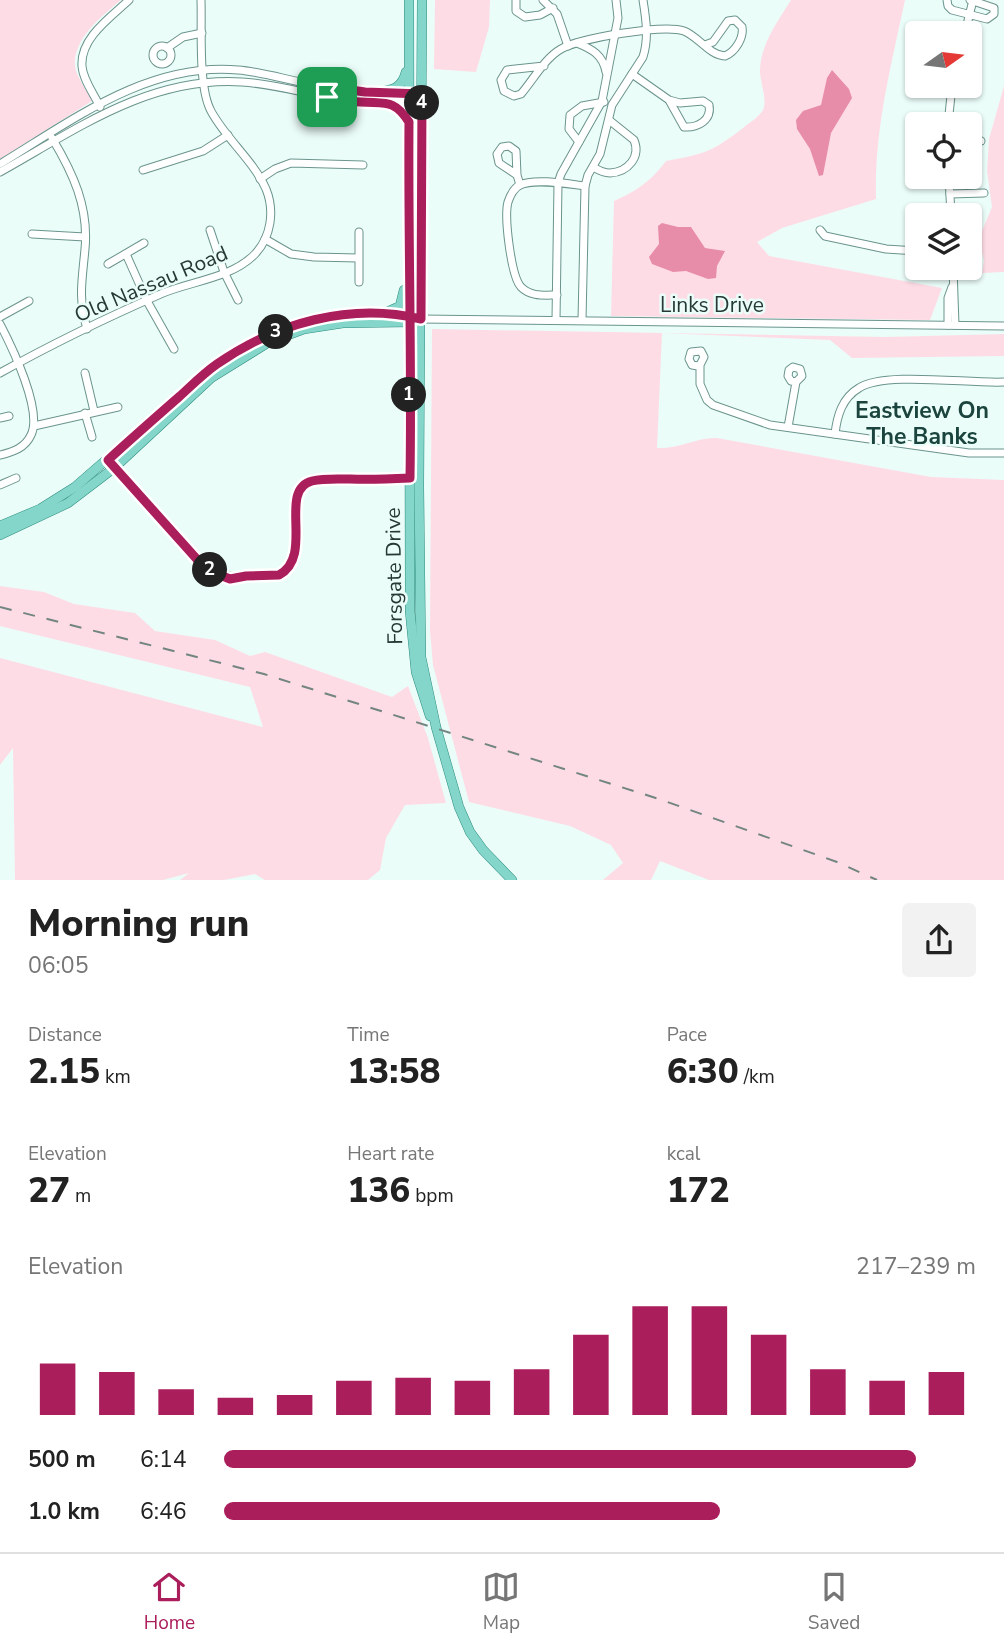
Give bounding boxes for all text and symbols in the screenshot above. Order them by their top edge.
north arrow [905,21,982,98]
map controls [905,21,982,280]
pin [297,67,357,127]
icon: arrive [308,78,346,116]
pin: 4 [404,86,440,120]
text: 4 [416,89,427,115]
button: locate [905,112,982,189]
button: layers [905,203,982,280]
street label: Old Nassau Road [70,239,232,329]
street label: Links Drive [660,291,764,319]
pin: 3 [258,314,294,350]
text: 3 [270,318,281,344]
pin: 1 [392,378,426,412]
text: 1 [403,381,414,407]
district label: Eastview On The Banks [855,395,989,452]
street label: Forsgate Drive [379,507,409,645]
pin: 2 [192,552,228,588]
text: 2 [204,556,215,582]
text: Morning run [28,898,249,949]
button: share [902,903,976,977]
text: 06:05 [28,950,88,981]
text: Distance [28,1022,102,1048]
text: Time [347,1022,390,1048]
text: Pace [667,1022,707,1048]
text: 2.15 [28,1048,100,1095]
text: 13:58 [347,1048,440,1095]
text: 6:30 [667,1048,739,1095]
text: km [100,1064,131,1090]
text: /km [739,1064,775,1090]
text: Elevation [28,1141,107,1167]
text: Heart rate [347,1141,434,1167]
text: kcal [667,1141,700,1167]
text: 27 [28,1167,70,1214]
text: 136 [347,1167,410,1214]
text: 172 [667,1167,730,1214]
text: m [70,1183,91,1209]
text: bpm [410,1183,454,1209]
text: Elevation [28,1251,123,1282]
text: 217–239 m [856,1251,976,1282]
text: 500 m [28,1444,96,1475]
text: 6:14 [140,1444,187,1475]
text: 1.0 km [28,1496,100,1527]
text: 6:46 [140,1496,187,1527]
tab: Home [144,1568,195,1636]
tab: Map [482,1568,520,1636]
tab: Saved [808,1568,860,1636]

